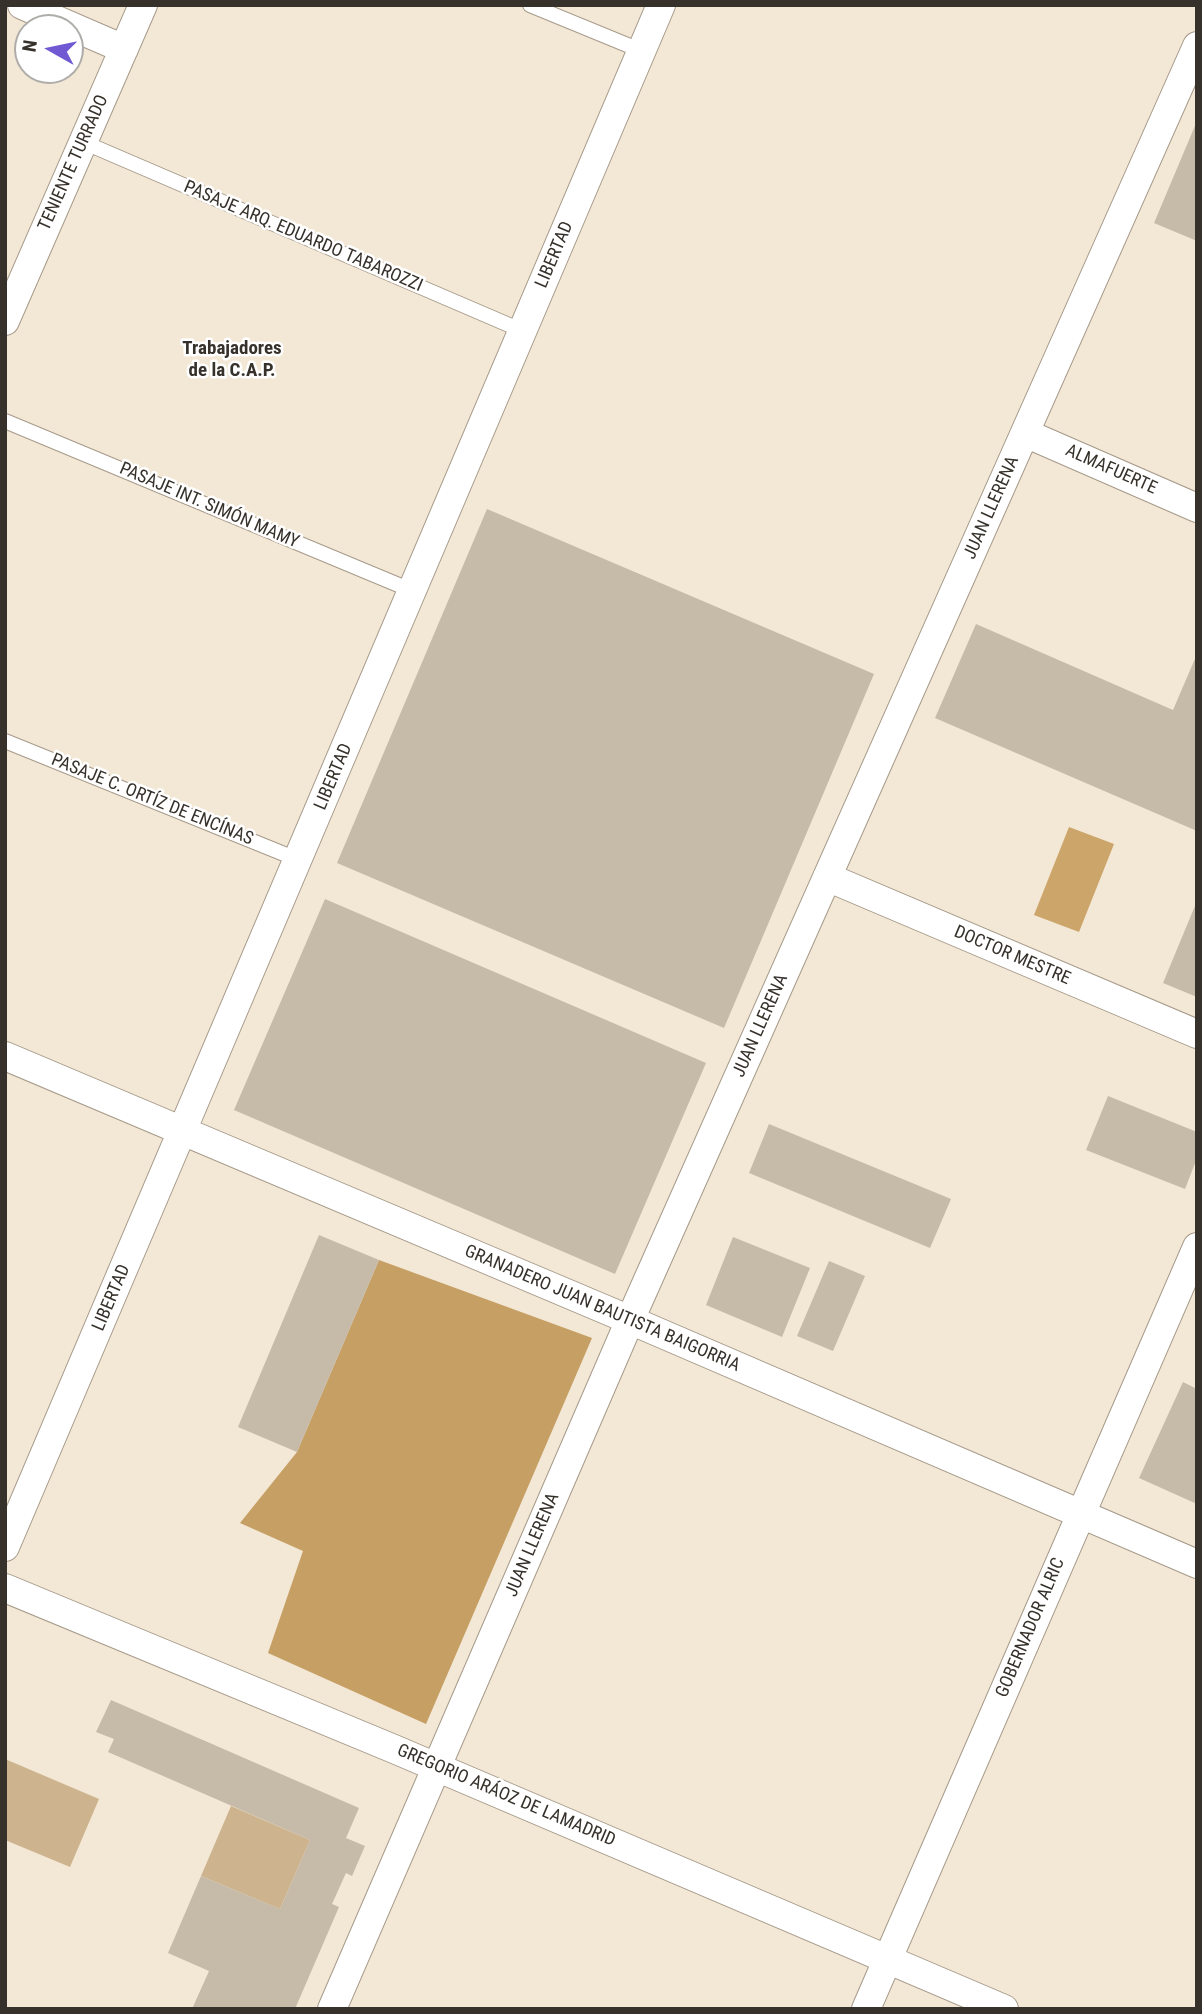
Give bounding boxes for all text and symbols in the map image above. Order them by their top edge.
north arrow [14,14,84,84]
text: N [17,38,42,54]
street label: TENIENTE TURRADO [34,92,114,234]
street label: PASAJE ARQ. EDUARDO TABAROZZI [180,177,426,297]
street label: LIBERTAD [531,219,579,291]
district label: Trabajadores de la C.A.P. [182,338,282,382]
street label: ALMAFUERTE [1062,440,1160,500]
street label: JUAN LLERENA [960,453,1024,563]
street label: PASAJE INT. SIMÓN MAMY [116,458,302,554]
street label: LIBERTAD [310,741,358,813]
street label: PASAJE C. ORTÍZ DE ENCÍNAS [48,750,256,850]
street label: DOCTOR MESTRE [951,922,1073,990]
street label: JUAN LLERENA [729,971,793,1081]
street label: GRANADERO JUAN BAUTISTA BAIGORRIA [461,1241,743,1377]
street label: LIBERTAD [88,1262,136,1334]
street label: JUAN LLERENA [501,1490,565,1600]
street label: GOBERNADOR ALRIC [992,1555,1070,1701]
street label: GREGORIO ARÁOZ DE LAMADRID [394,1740,618,1852]

